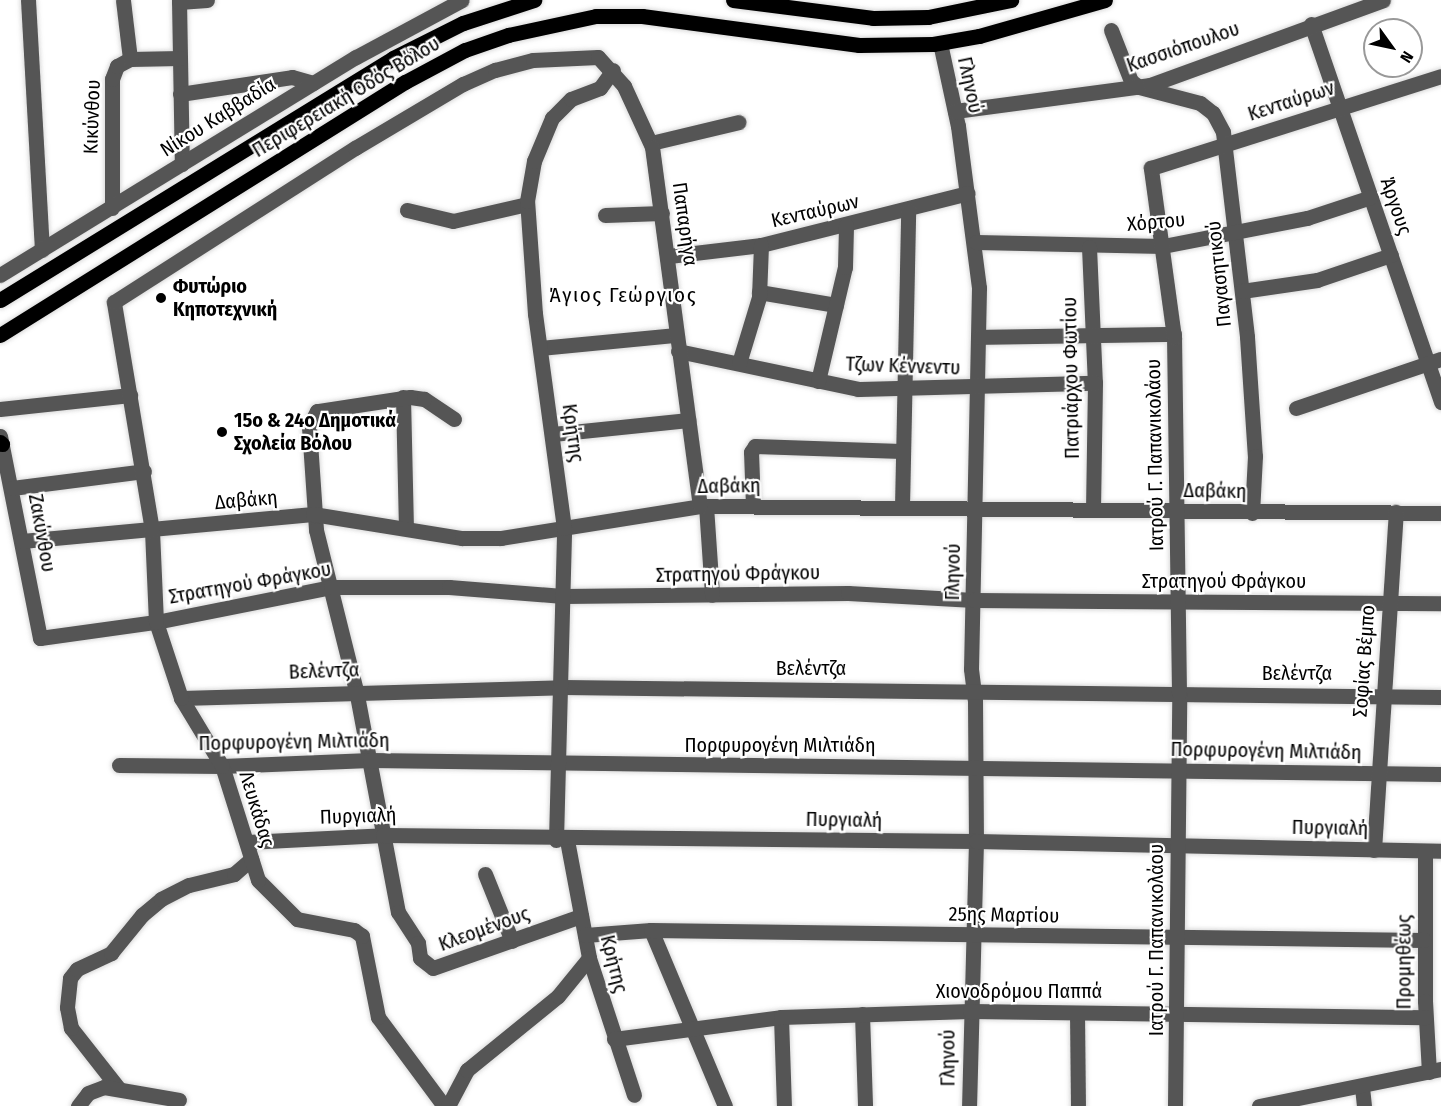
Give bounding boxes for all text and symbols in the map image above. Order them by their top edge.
street label: Κασσιόπουλου [1123,16,1243,78]
north arrow [1363,18,1423,78]
street label: Περιφερειακή Οδός Βόλου [248,31,444,163]
text: N [1396,48,1417,66]
street label: Γληνού [952,55,988,115]
street label: Νίκου Καββαδία [156,72,280,162]
street label: Κενταύρων [1245,76,1337,126]
street label: Κικύνθου [79,79,105,155]
street label: Άργους [1375,174,1417,238]
street label: Παπαρήγα [667,181,703,267]
street label: Κενταύρων [769,189,861,233]
street label: Χόρτου [1126,208,1186,236]
street label: Παγασητικού [1202,220,1236,328]
place label: Φυτώριο Κηποτεχνική [173,274,277,321]
district label: Άγιος Γεώργιος [549,282,697,308]
marker: Φυτώριο Κηποτεχνική [154,291,168,305]
street label: Πατριάρχου Φωτίου [1058,297,1084,459]
street label: Τζων Κέννεντυ [845,352,961,380]
street label: Ιατρού Γ. Παπανικολάου [1141,359,1169,551]
street label: Κρήτης [557,402,589,464]
place label: 15ο & 24ο Δημοτικά Σχολεία Βόλου [234,408,396,455]
marker: 15ο & 24ο Δημοτικά Σχολεία Βόλου [215,425,229,439]
street label: Δαβάκη [697,473,761,499]
street label: Δαβάκη [1183,478,1247,504]
street label: Δαβάκη [214,485,278,515]
street label: Ζακύνθου [23,492,61,574]
street label: Γληνού [941,543,965,601]
street label: Στρατηγού Φράγκου [167,557,333,609]
street label: Στρατηγού Φράγκου [656,561,820,587]
street label: Στρατηγού Φράγκου [1142,569,1306,593]
street label: Σοφίας Βέμπο [1348,604,1380,718]
street label: Βελέντζα [776,656,846,680]
street label: Βελέντζα [288,658,360,684]
street label: Βελέντζα [1262,661,1332,685]
street label: Πορφυρογένη Μιλτιάδη [198,728,390,756]
street label: Πορφυρογένη Μιλτιάδη [684,733,876,757]
street label: Πορφυρογένη Μιλτιάδη [1170,737,1362,765]
street label: Λευκάδας [234,768,280,850]
street label: Πυργιαλή [319,803,397,829]
street label: Πυργιαλή [805,807,883,833]
street label: Πυργιαλή [1291,815,1369,841]
street label: Ιατρού Γ. Παπανικολάου [1144,844,1168,1036]
street label: Κλεομένους [435,901,533,957]
street label: 25ης Μαρτίου [949,902,1059,928]
street label: Προμηθέως [1392,915,1416,1009]
street label: Κρήτης [595,933,633,995]
street label: Χιονοδρόμου Παππά [936,979,1102,1003]
street label: Γληνού [936,1030,960,1086]

